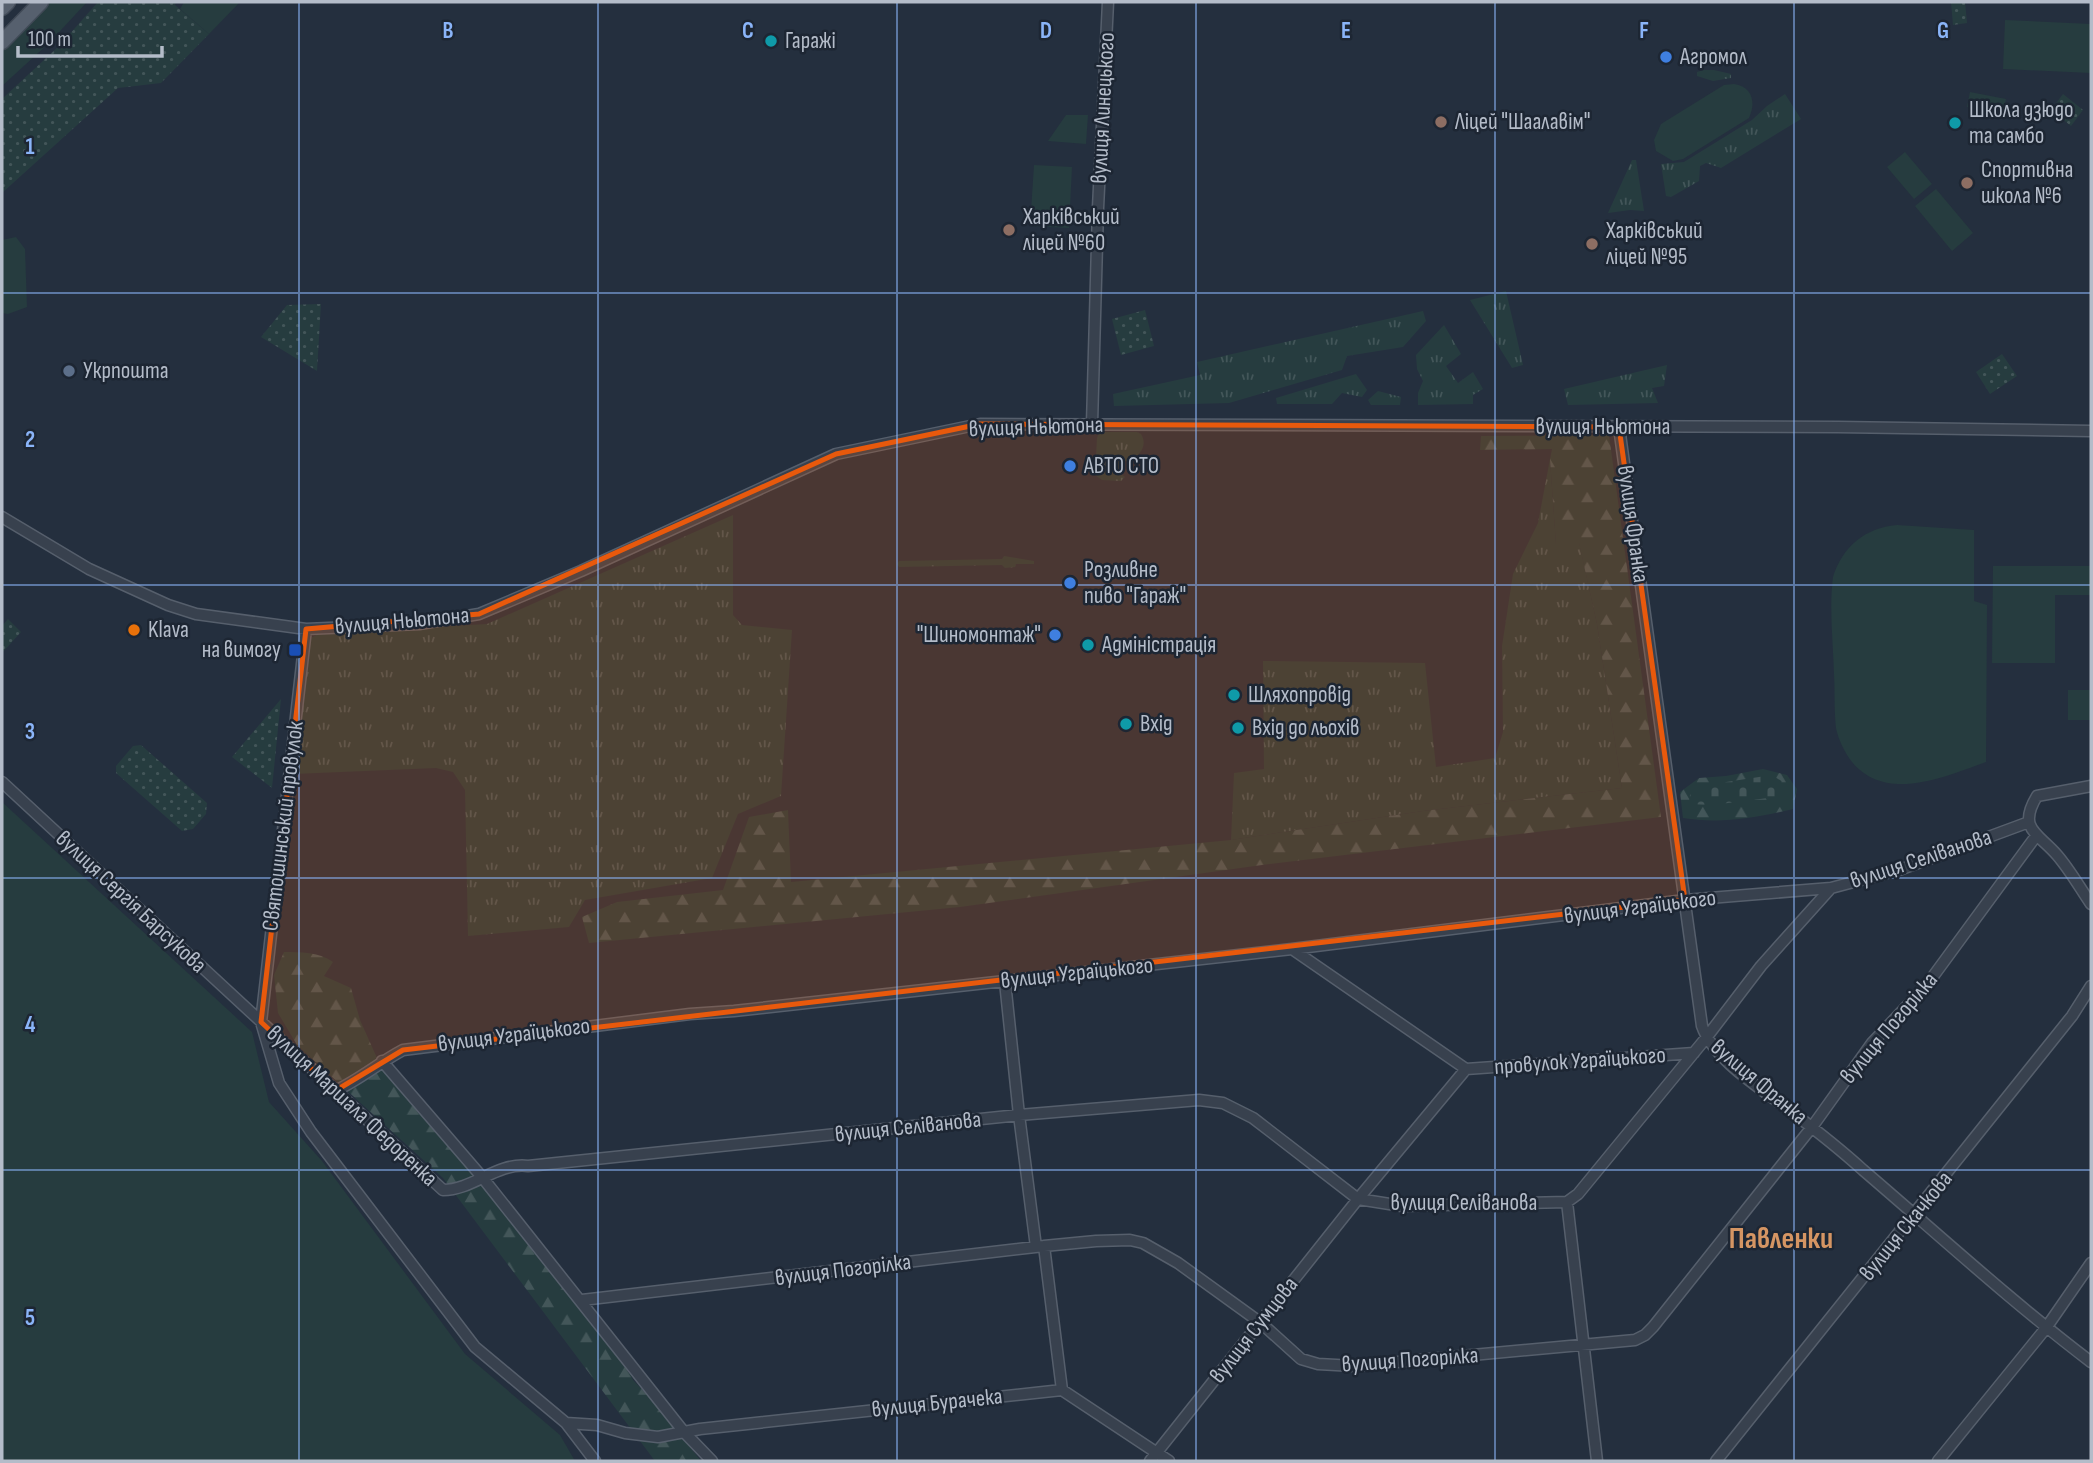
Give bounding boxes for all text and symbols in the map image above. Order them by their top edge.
scale bar [18,14,161,58]
text: B [443,17,454,45]
text: C [742,17,754,45]
text: D [1040,17,1052,45]
text: E [1341,17,1351,45]
text: F [1639,17,1649,45]
text: G [1937,17,1949,45]
text: 100 m [28,27,71,52]
place label: Гаражі [785,27,836,55]
street label: вулиця Линецького [1085,32,1121,184]
marker: Гаражі [763,33,779,49]
place label: Агромол [1679,43,1748,71]
marker: Агромол [1658,49,1674,65]
place label: Школа дзюдо та самбо [1969,96,2074,150]
place label: Ліцей "Шаалавім" [1454,108,1590,136]
marker: Ліцей "Шаалавім" [1433,114,1449,130]
marker: Школа дзюдо та самбо [1947,115,1963,131]
text: 1 [25,133,35,161]
place label: Спортивна школа №6 [1981,156,2073,210]
marker: Спортивна школа №6 [1959,175,1975,191]
place label: Харківський ліцей №60 [1022,203,1120,257]
place label: Харківський ліцей №95 [1605,217,1703,271]
marker: Харківський ліцей №60 [1001,222,1017,238]
marker: Харківський ліцей №95 [1584,236,1600,252]
place label: Укрпошта [83,357,169,385]
marker: Укрпошта [61,363,77,379]
street label: вулиця Ньютона [968,411,1104,443]
street label: вулиця Ньютона [1536,413,1670,441]
text: 2 [25,426,35,454]
place label: АВТО СТО [1083,452,1159,480]
marker: АВТО СТО [1062,458,1078,474]
street label: вулиця Франка [1611,463,1655,585]
place label: Розливне пиво "Гараж" [1084,556,1186,610]
marker: Розливне пиво "Гараж" [1062,575,1078,591]
street label: вулиця Ньютона [334,601,470,641]
place label: Klava [148,616,189,644]
place label: "Шиномонтаж" [917,621,1041,649]
marker: Klava [126,622,142,638]
marker: "Шиномонтаж" [1047,627,1063,643]
place label: Адміністрація [1101,631,1216,659]
place label: на вимогу [202,636,281,664]
marker: Адміністрація [1080,637,1096,653]
marker: на вимогу [287,642,303,658]
place label: Шляхопровід [1248,681,1351,709]
marker: Шляхопровід [1226,687,1242,703]
place label: Вхід [1140,710,1173,738]
place label: Вхід до льохів [1252,714,1360,742]
marker: Вхід [1118,716,1134,732]
text: 3 [25,718,35,746]
street label: Святошинський провулок [256,719,310,933]
marker: Вхід до льохів [1230,720,1246,736]
street label: вулиця Селіванова [1847,823,1995,895]
street label: вулиця Сергія Барсукова [50,825,212,979]
street label: вулиця Уграїцького [1562,884,1718,930]
street label: вулиця Уграїцького [999,951,1155,995]
street label: вулиця Погорілка [1834,967,1944,1089]
text: 4 [25,1011,36,1039]
street label: вулиця Уграїцького [436,1012,592,1058]
street label: вулиця Маршала Федоренка [261,1020,443,1192]
street label: вулиця Франка [1705,1033,1813,1131]
street label: провулок Уграїцького [1493,1041,1667,1081]
street label: вулиця Селіванова [833,1105,983,1149]
street label: вулиця Скачкова [1853,1166,1959,1286]
street label: вулиця Селіванова [1391,1189,1537,1217]
district label: Павленки [1729,1221,1833,1257]
street label: вулиця Погорілка [773,1248,913,1292]
street label: вулиця Сумцова [1204,1271,1304,1389]
text: 5 [25,1304,35,1332]
street label: вулиця Погорілка [1341,1341,1479,1379]
street label: вулиця Бурачека [870,1382,1004,1424]

